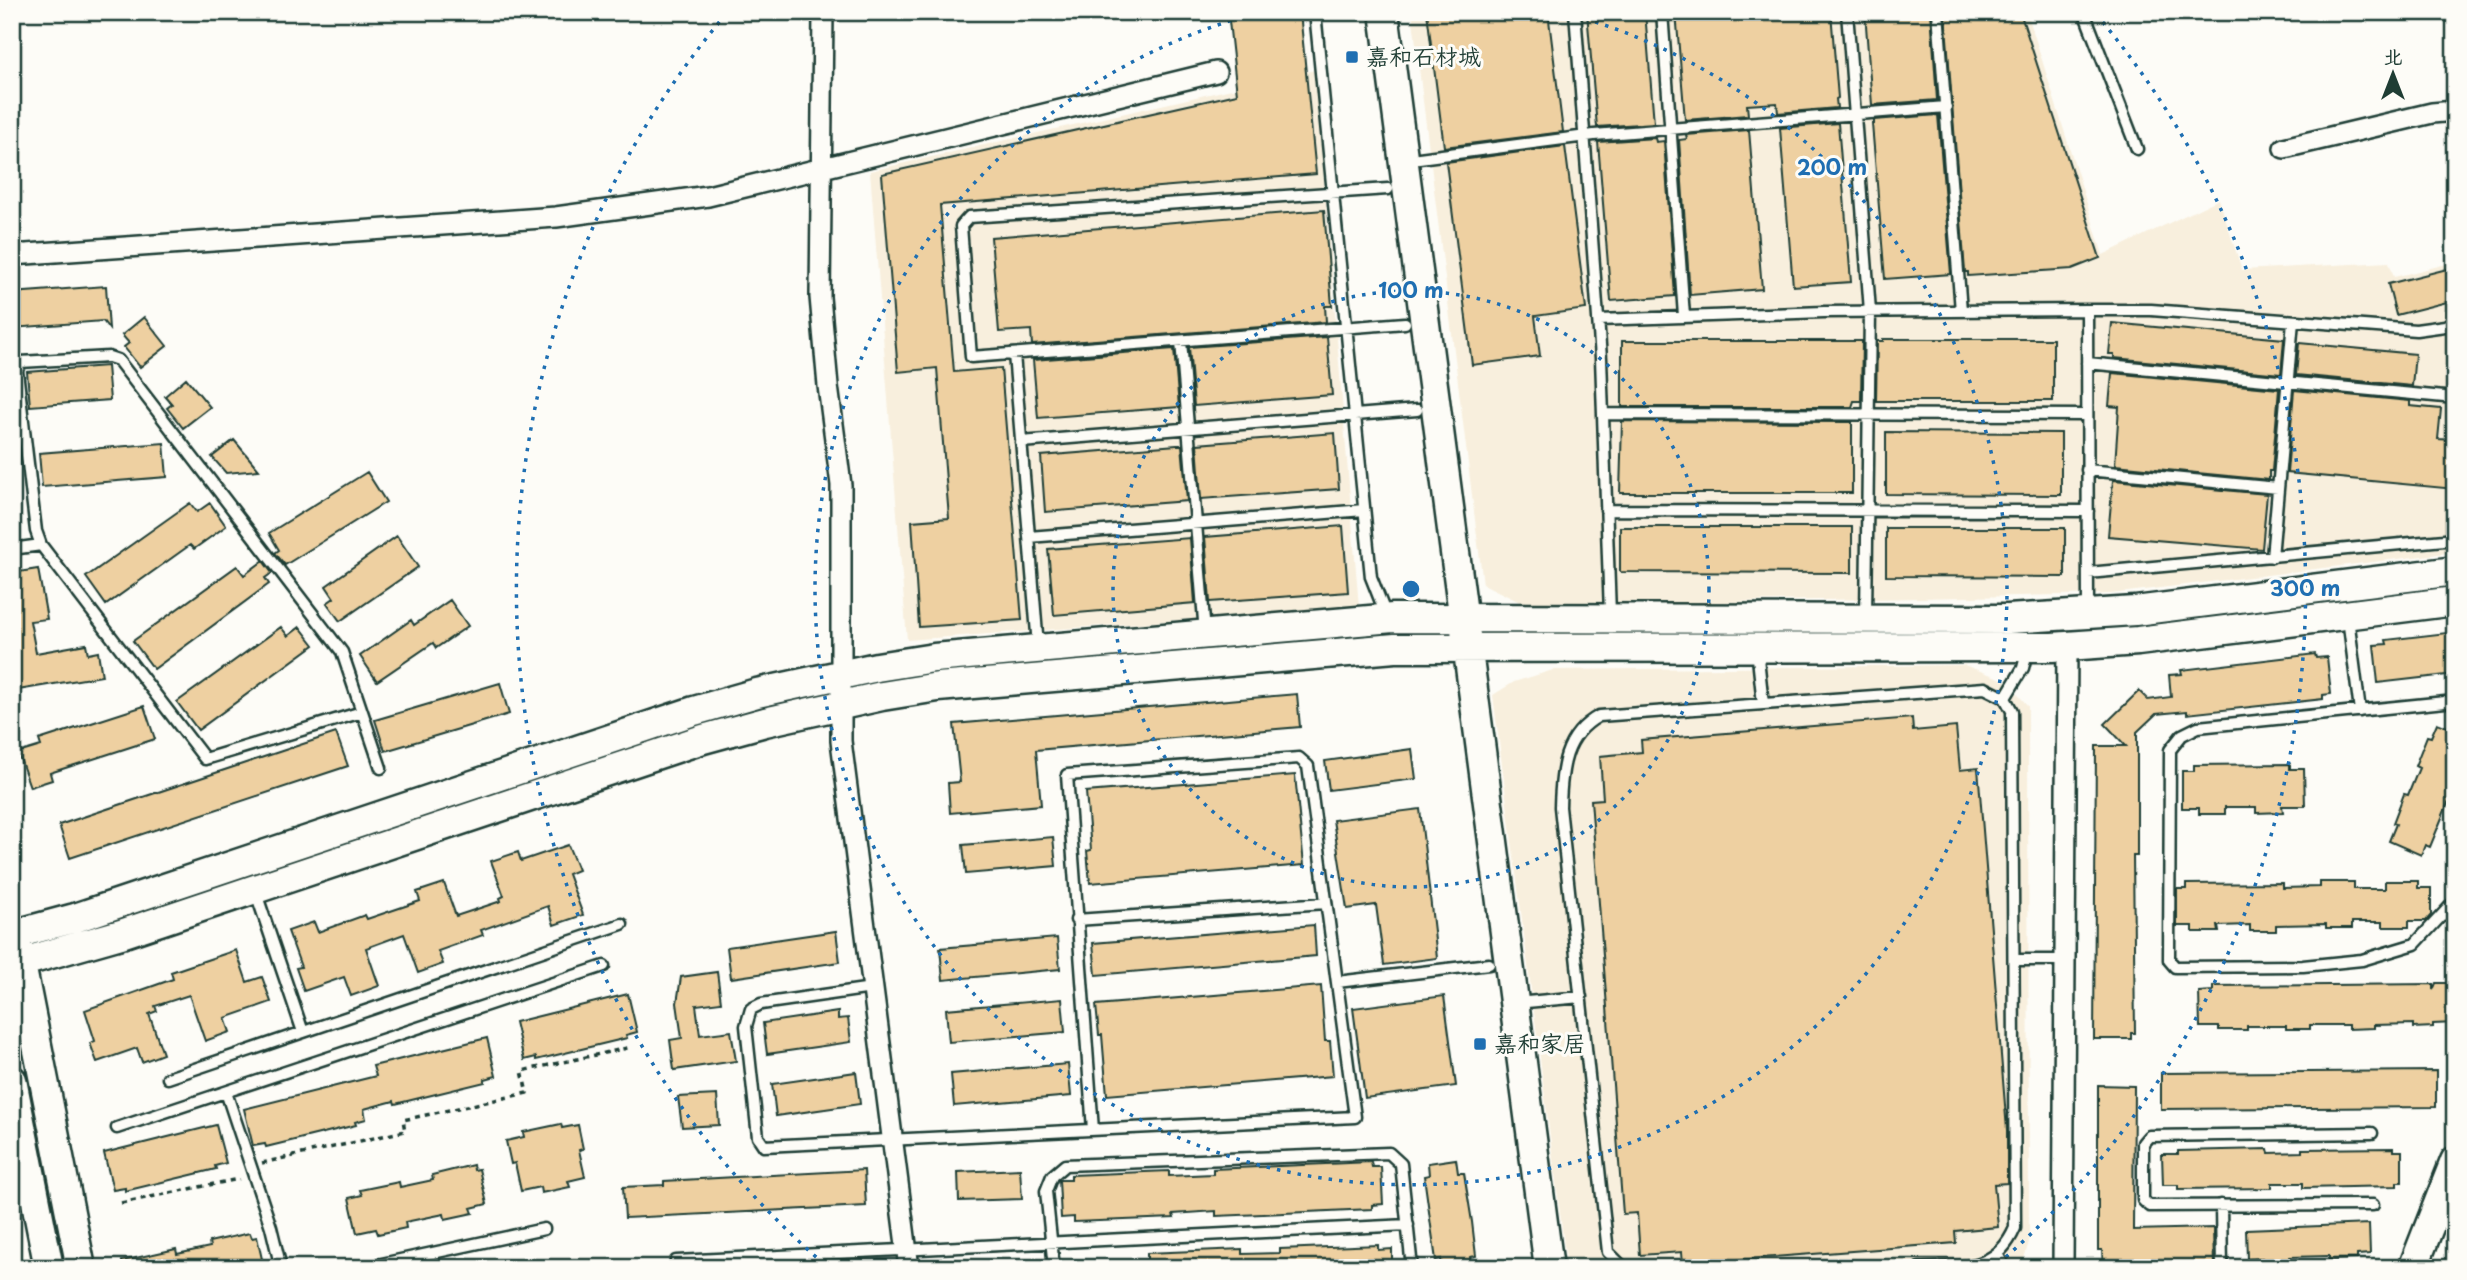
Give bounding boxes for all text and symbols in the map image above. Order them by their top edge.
place label: 嘉和石材城 [1366,38,1481,73]
north arrow [2358,38,2428,108]
text: 北 [2383,42,2403,70]
marker: 嘉和石材城 [1344,49,1360,65]
text: 200 m [1797,150,1867,182]
text: 100 m [1378,273,1444,305]
text: 300 m [2270,571,2340,603]
centre of rings [1399,577,1423,601]
place label: 嘉和家居 [1494,1025,1586,1060]
marker: 嘉和家居 [1472,1036,1488,1052]

